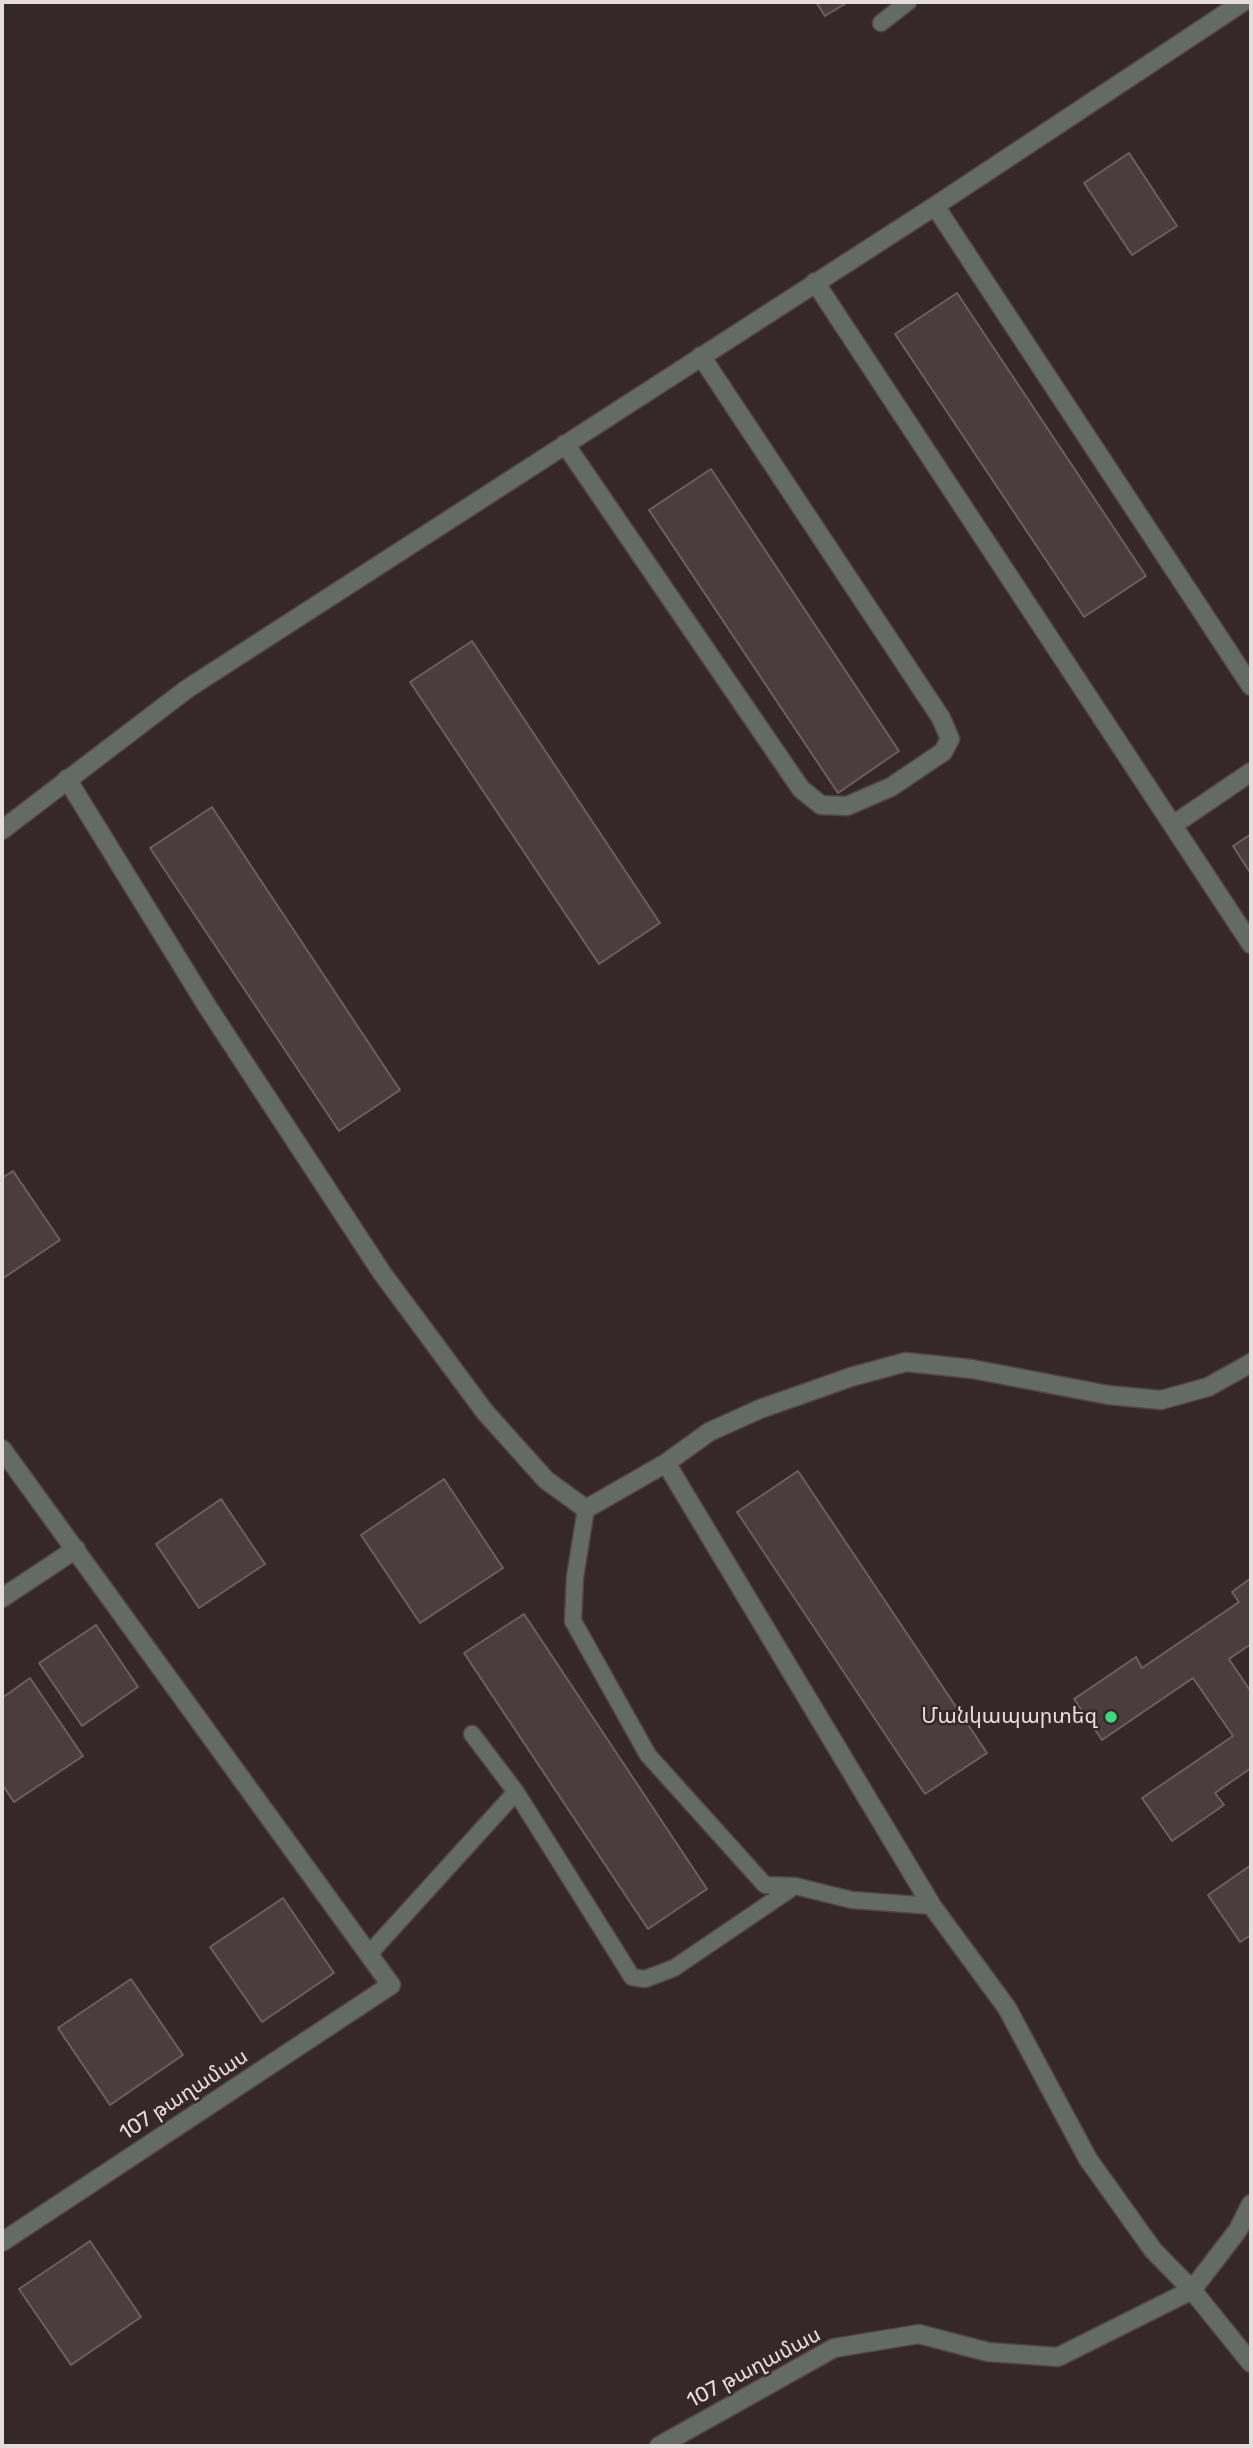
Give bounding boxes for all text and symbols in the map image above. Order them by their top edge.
place label: Մանկապարտեզ [921,1704,1097,1730]
marker: Մանկապարտեզ [1103,1709,1119,1725]
street label: 107 թաղամաս [115,2044,253,2146]
street label: 107 թաղամաս [683,2322,825,2414]

